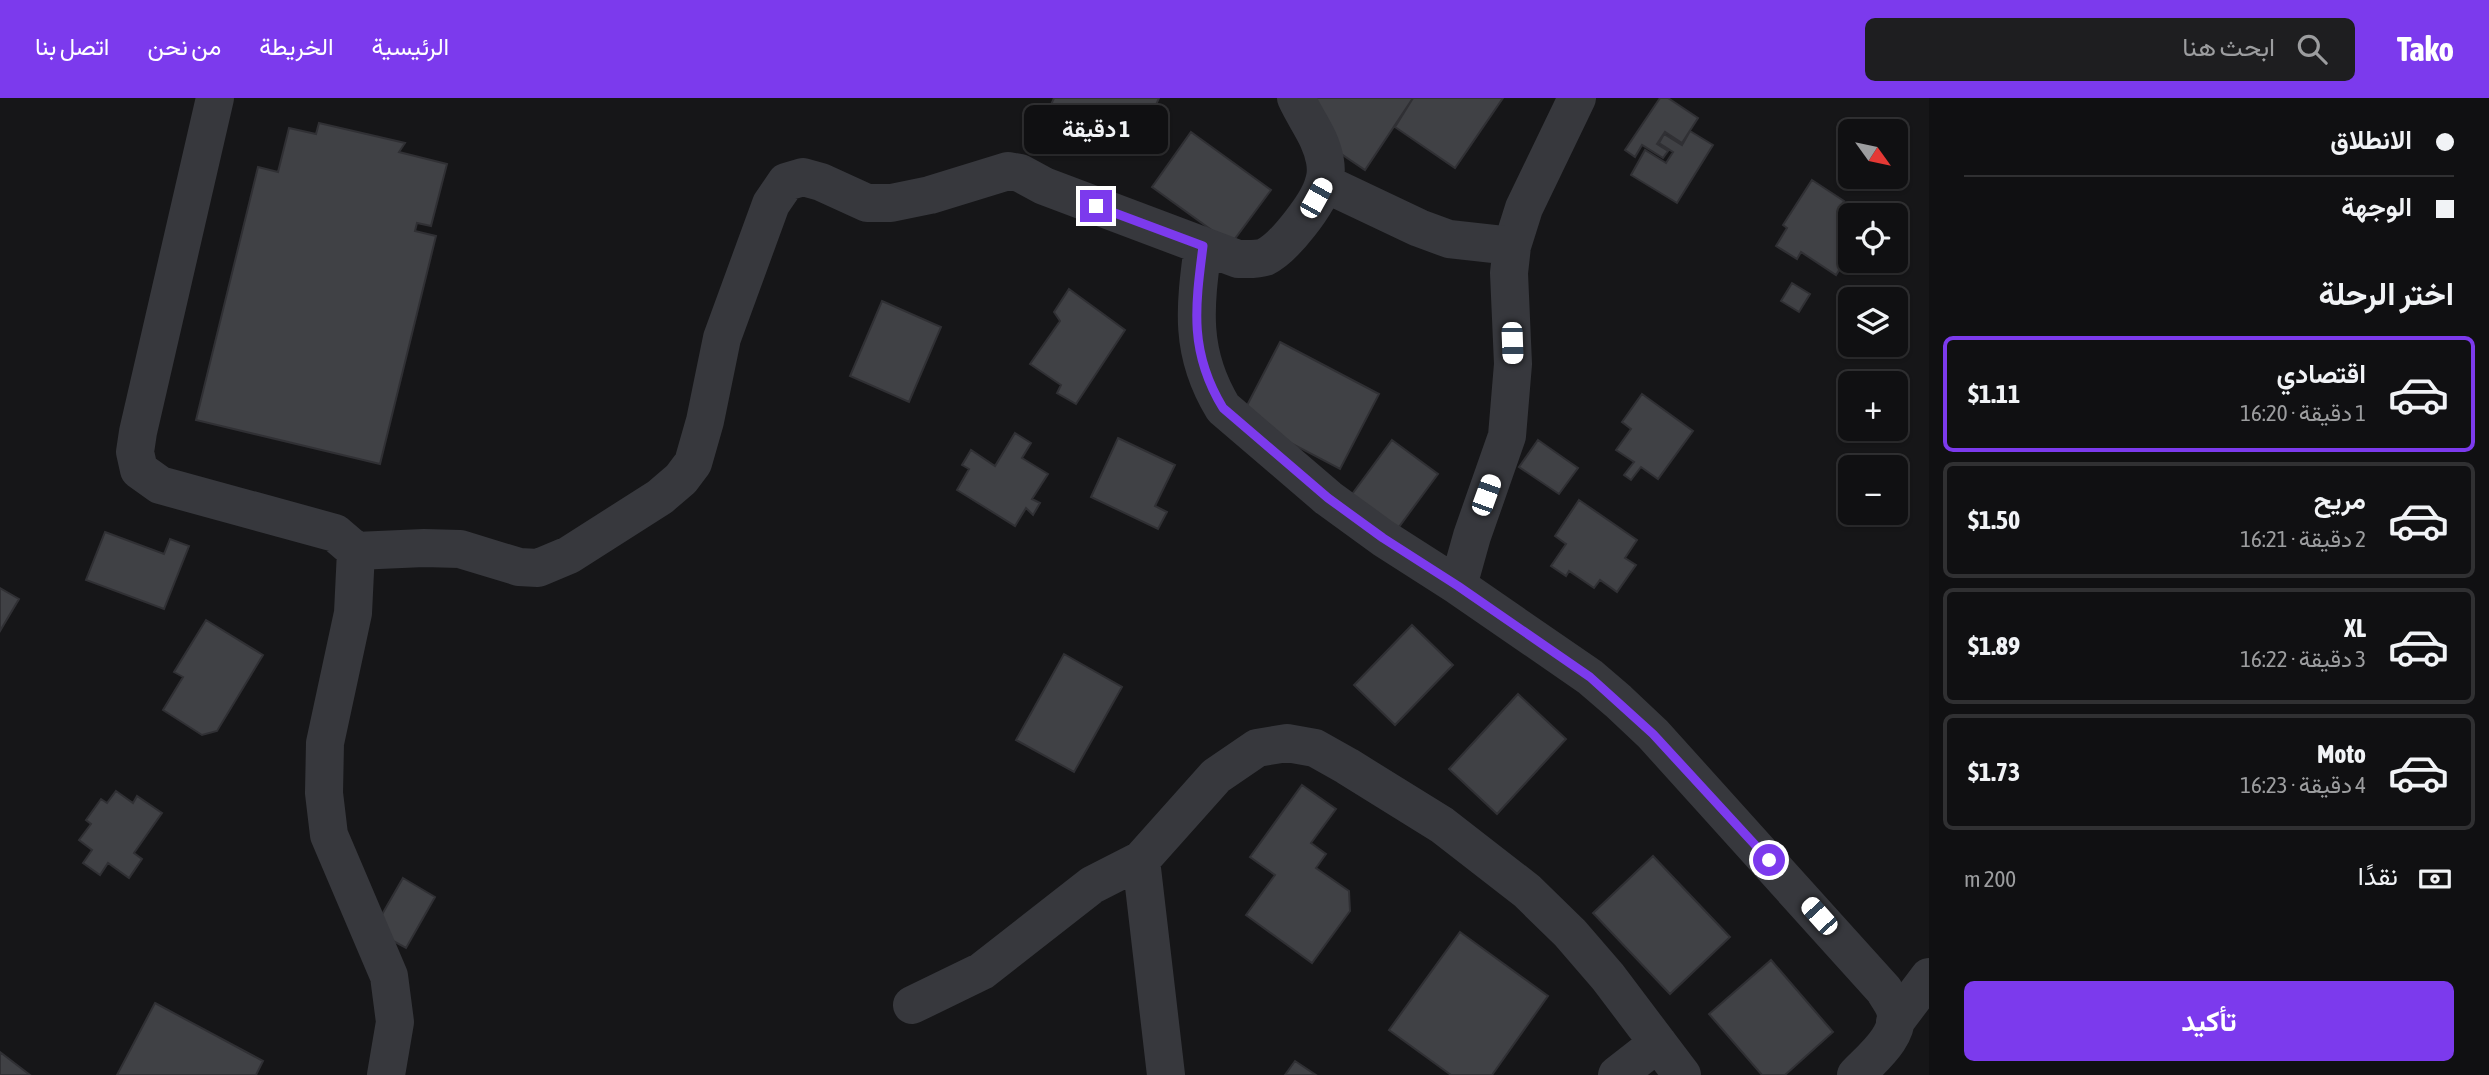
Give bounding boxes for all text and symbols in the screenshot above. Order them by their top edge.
search box [1865,18,2355,81]
icon: search [2293,30,2331,68]
text: Tako [2397,30,2454,68]
text: ابحث هنا [2182,32,2275,62]
text: اتصل بنا [35,33,109,60]
text: من نحن [147,33,221,60]
text: الخريطة [259,33,334,60]
text: الرئيسية [372,33,449,60]
callout: 1 دقيقة [1024,105,1168,154]
text: 1 دقيقة [1062,116,1130,142]
north arrow [1838,119,1908,189]
map controls [1838,119,1908,525]
text: الانطلاق [2330,125,2412,155]
car [1297,175,1336,221]
route end [1080,190,1112,222]
text: الوجهة [2341,192,2412,222]
button: locate [1838,203,1908,273]
text: اختر الرحلة [2318,275,2454,312]
button: layers [1838,287,1908,357]
car [1501,322,1524,364]
text: اقتصادي [2277,359,2366,389]
icon: car [2387,363,2450,426]
button: + [1838,371,1908,441]
text: $1.11 [1968,379,2020,409]
text: 1 دقيقة · 16:20 [2240,400,2366,426]
button: − [1838,455,1908,525]
car [1469,472,1504,518]
text: مريح [2314,485,2366,515]
icon: car [2387,489,2450,552]
text: $1.50 [1968,505,2020,535]
text: 2 دقيقة · 16:21 [2240,526,2366,552]
text: XL [2344,613,2366,643]
icon: car [2387,615,2450,678]
text: $1.89 [1968,631,2020,661]
text: 3 دقيقة · 16:22 [2240,646,2366,672]
text: Moto [2317,739,2366,769]
icon: car [2387,741,2450,804]
text: $1.73 [1968,757,2020,787]
text: 4 دقيقة · 16:23 [2240,772,2366,798]
route start [1753,844,1785,876]
icon: cash [2416,860,2454,898]
text: نقدًا [2358,861,2398,891]
text: 200 m [1964,866,2016,892]
car [1798,893,1841,939]
button: تأكيد [1964,981,2454,1061]

